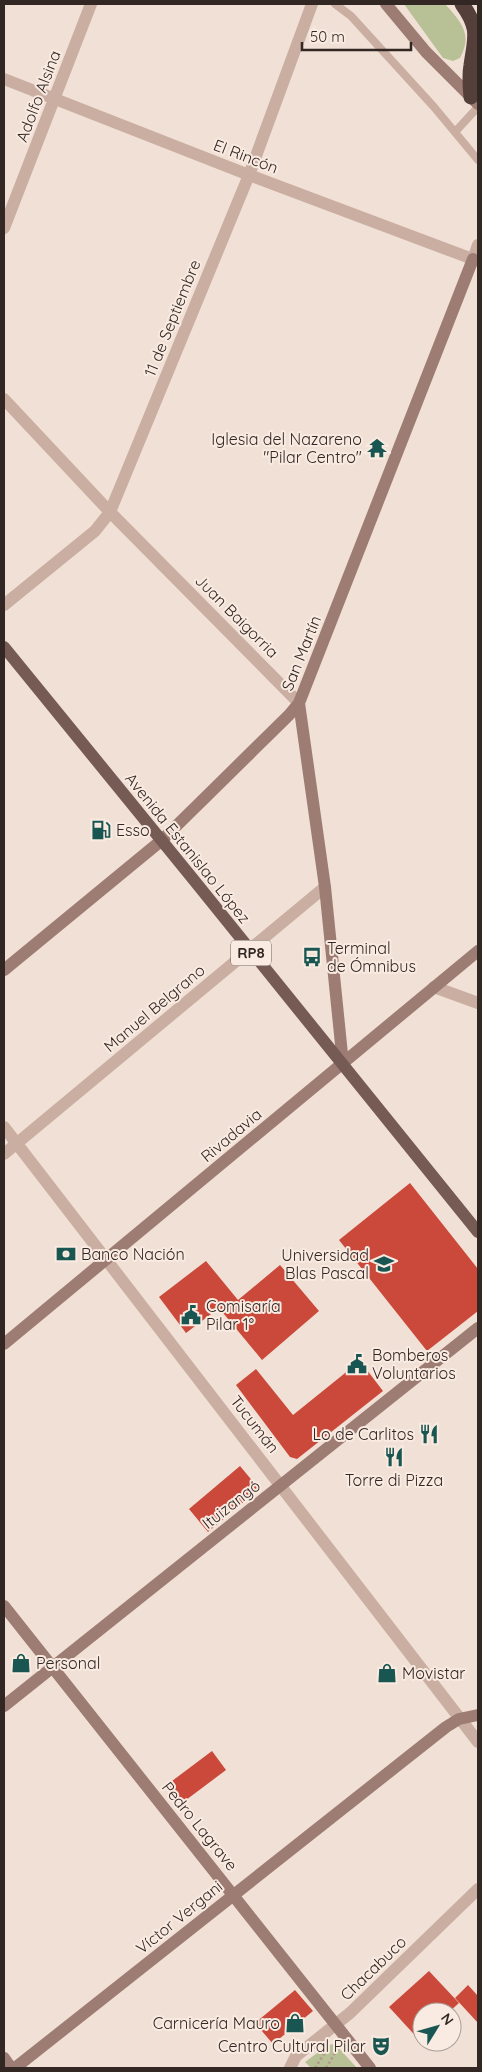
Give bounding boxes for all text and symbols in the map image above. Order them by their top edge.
scale bar [302,20,411,52]
text: 50 m [310,27,345,46]
street label: Adolfo Alsina [11,47,65,145]
street label: El Rincón [211,135,281,177]
street label: 11 de Septiembre [139,257,205,379]
place label: Iglesia del Nazareno "Pilar Centro" [211,429,362,467]
temple icon: Iglesia del Nazareno "Pilar Centro" [366,437,388,459]
street label: Juan Baigorria [191,570,283,662]
street label: San Martín [277,612,325,694]
street label: Avenida Estanislao López [121,769,255,927]
fuel station icon: Esso [90,819,112,841]
place label: Esso [116,820,150,840]
place label: Terminal de Ómnibus [327,938,416,976]
road number: RP8 [231,940,271,966]
bus stop icon: Terminal de Ómnibus [301,946,323,968]
street label: Manuel Belgrano [99,960,209,1056]
street label: Rivadavia [197,1104,265,1166]
bank icon: Banco Nación [55,1243,77,1265]
place label: Banco Nación [81,1244,185,1264]
place label: Universidad Blas Pascal [281,1245,369,1283]
school or university icon: Universidad Blas Pascal [373,1253,395,1275]
place label: Comisaría Pilar 1° [206,1296,281,1334]
public building icon: Comisaría Pilar 1° [180,1304,202,1326]
place label: Bomberos Voluntarios [372,1345,456,1383]
public building icon: Bomberos Voluntarios [346,1353,368,1375]
street label: Tucumán [226,1391,284,1457]
restaurant icon: Lo de Carlitos [418,1423,440,1445]
place label: Lo de Carlitos [312,1424,414,1444]
restaurant icon: Torre di Pizza [383,1446,405,1468]
place label: Torre di Pizza [345,1470,443,1490]
street label: Ituizangó [198,1475,264,1533]
shop icon: Personal [10,1652,32,1674]
place label: Personal [36,1653,100,1673]
shop icon: Movistar [376,1662,398,1684]
place label: Movistar [402,1663,466,1683]
street label: Pedro Lagrave [158,1777,242,1875]
street label: Víctor Vergani [132,1876,226,1958]
street label: Chacabuco [336,1932,410,2004]
north arrow [412,2002,462,2052]
text: N [437,2010,458,2029]
shop icon: Carnicería Mauro [284,2012,306,2034]
place label: Carnicería Mauro [153,2013,280,2033]
theatre icon: Centro Cultural Pilar [370,2035,392,2057]
place label: Centro Cultural Pilar [218,2036,366,2056]

